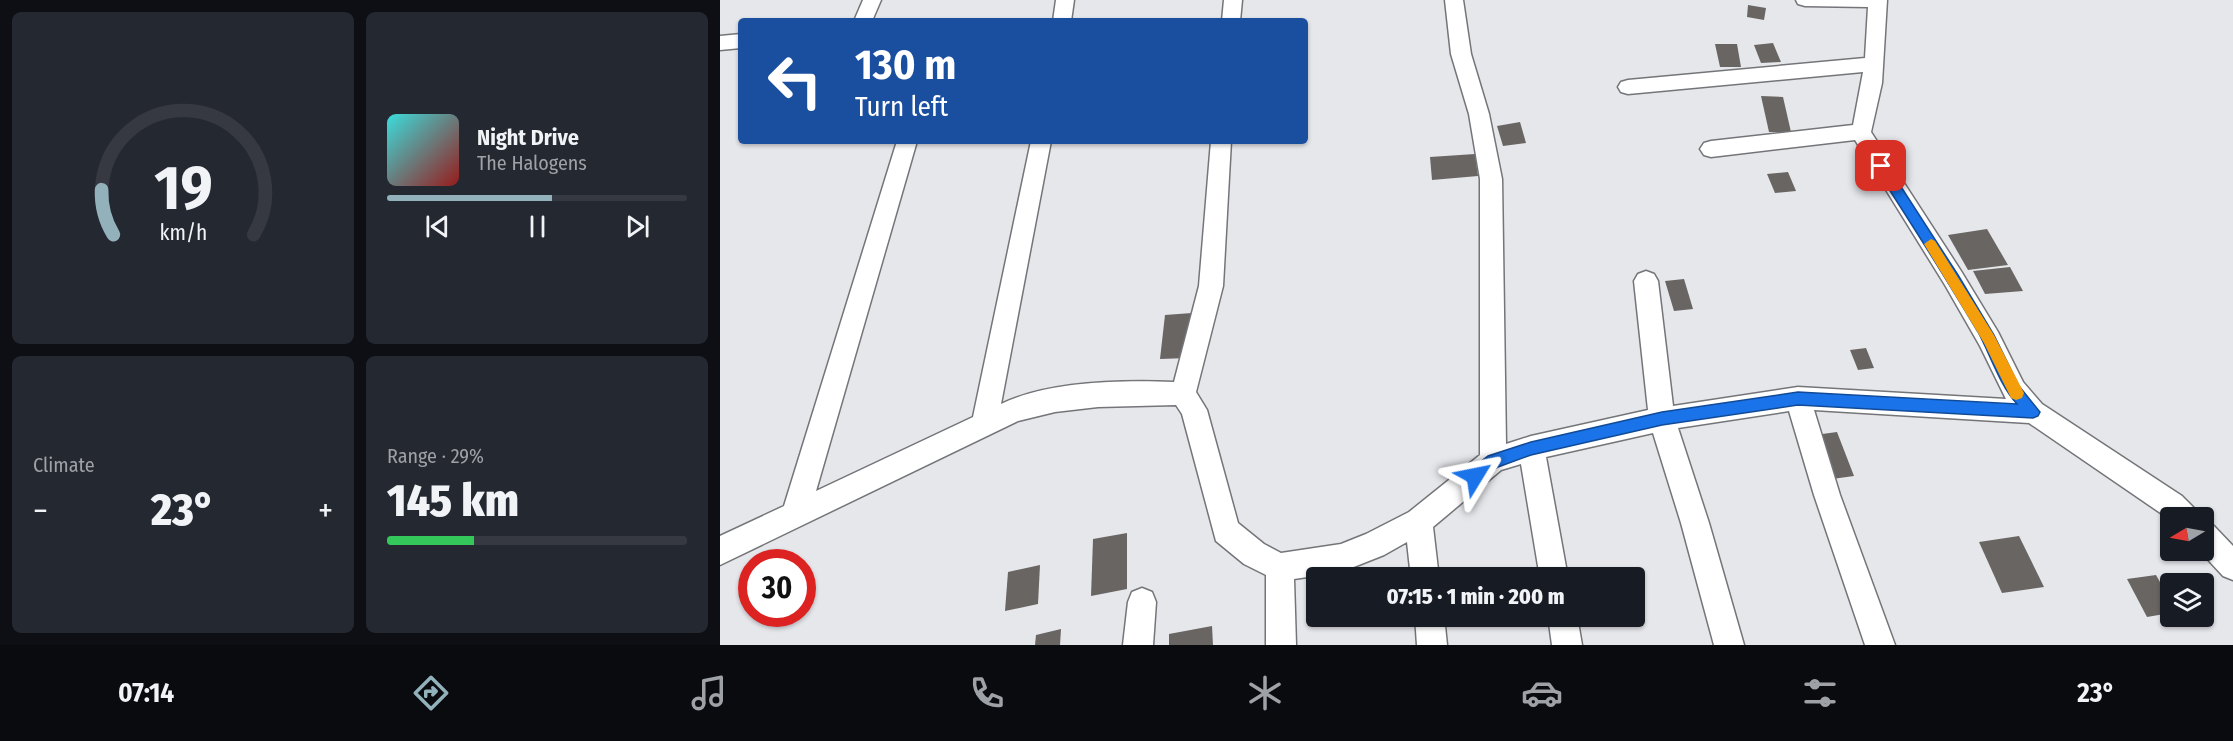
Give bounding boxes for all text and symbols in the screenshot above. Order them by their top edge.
text: 130 m [855,40,956,90]
icon: left [756,42,834,120]
text: Turn left [855,91,948,123]
text: Night Drive [477,124,579,151]
pin [1855,140,1906,191]
icon: arrive [1864,149,1897,182]
text: 19 [154,151,212,226]
text: The Halogens [477,151,587,175]
icon: previous [421,210,454,243]
icon: pause [521,210,554,243]
icon: next [621,210,654,243]
text: km/h [159,221,207,247]
text: Range · 29% [387,444,484,468]
position arrow [1443,444,1507,508]
text: Climate [33,453,95,477]
text: 145 km [387,474,519,528]
text: 23° [151,483,215,537]
text: − [33,491,48,531]
text: + [318,491,333,531]
north arrow [2160,507,2214,561]
map controls [2160,507,2214,627]
speed limit sign: 30 [738,549,816,627]
button: layers [2160,573,2214,627]
text: 07:15 · 1 min · 200 m [1387,583,1564,610]
icon: directions [410,672,452,714]
icon: music [688,672,730,714]
icon: phone [966,672,1008,714]
icon: climate [1244,672,1286,714]
icon: car [1521,672,1563,714]
icon: filters [1799,672,1841,714]
text: 07:14 [118,677,174,709]
text: 23° [2077,677,2115,709]

